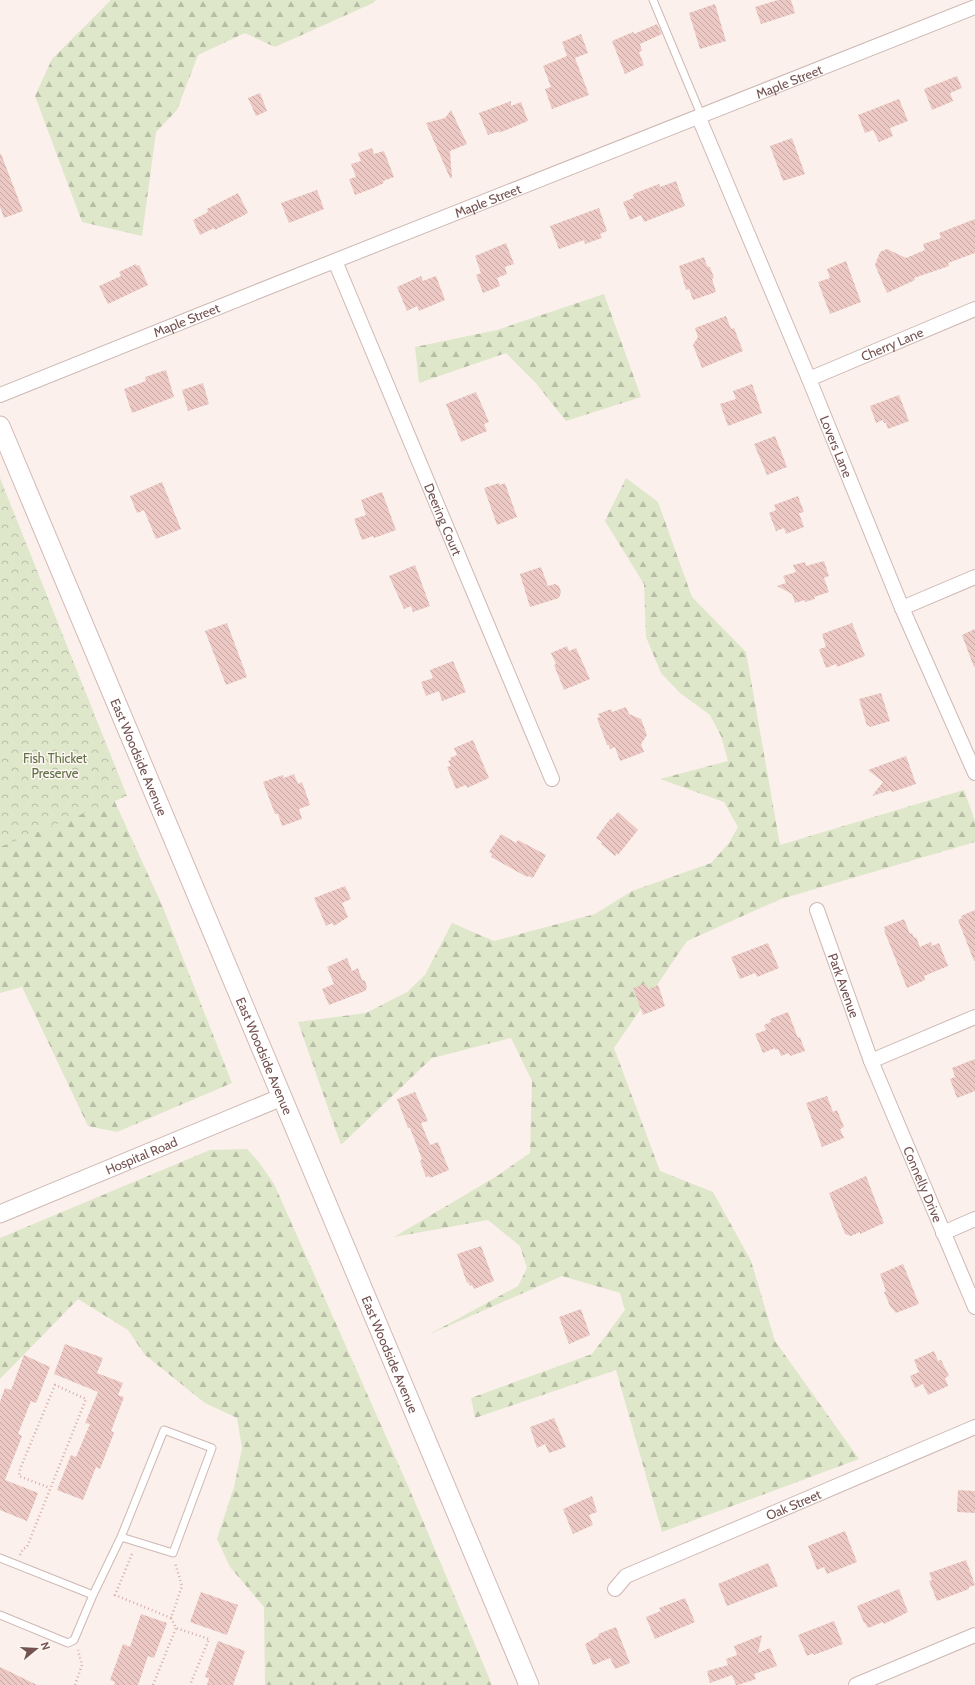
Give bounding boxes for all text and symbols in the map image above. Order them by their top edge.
street label: Maple Street [754,61,825,102]
street label: Maple Street [452,180,524,221]
street label: Maple Street [151,299,222,340]
street label: Cherry Lane [858,324,926,364]
street label: Lovers Lane [817,413,856,480]
street label: Deering Court [421,481,466,558]
street label: East Woodside Avenue [107,696,171,818]
park label: Fish Thicket Preserve [23,750,88,781]
street label: Park Avenue [825,951,863,1020]
street label: East Woodside Avenue [233,995,296,1117]
street label: Hospital Road [103,1133,180,1177]
street label: Connelly Drive [900,1144,946,1225]
street label: East Woodside Avenue [358,1293,422,1416]
street label: Oak Street [763,1485,824,1523]
north arrow [16,1629,56,1669]
text: N [38,1640,53,1652]

